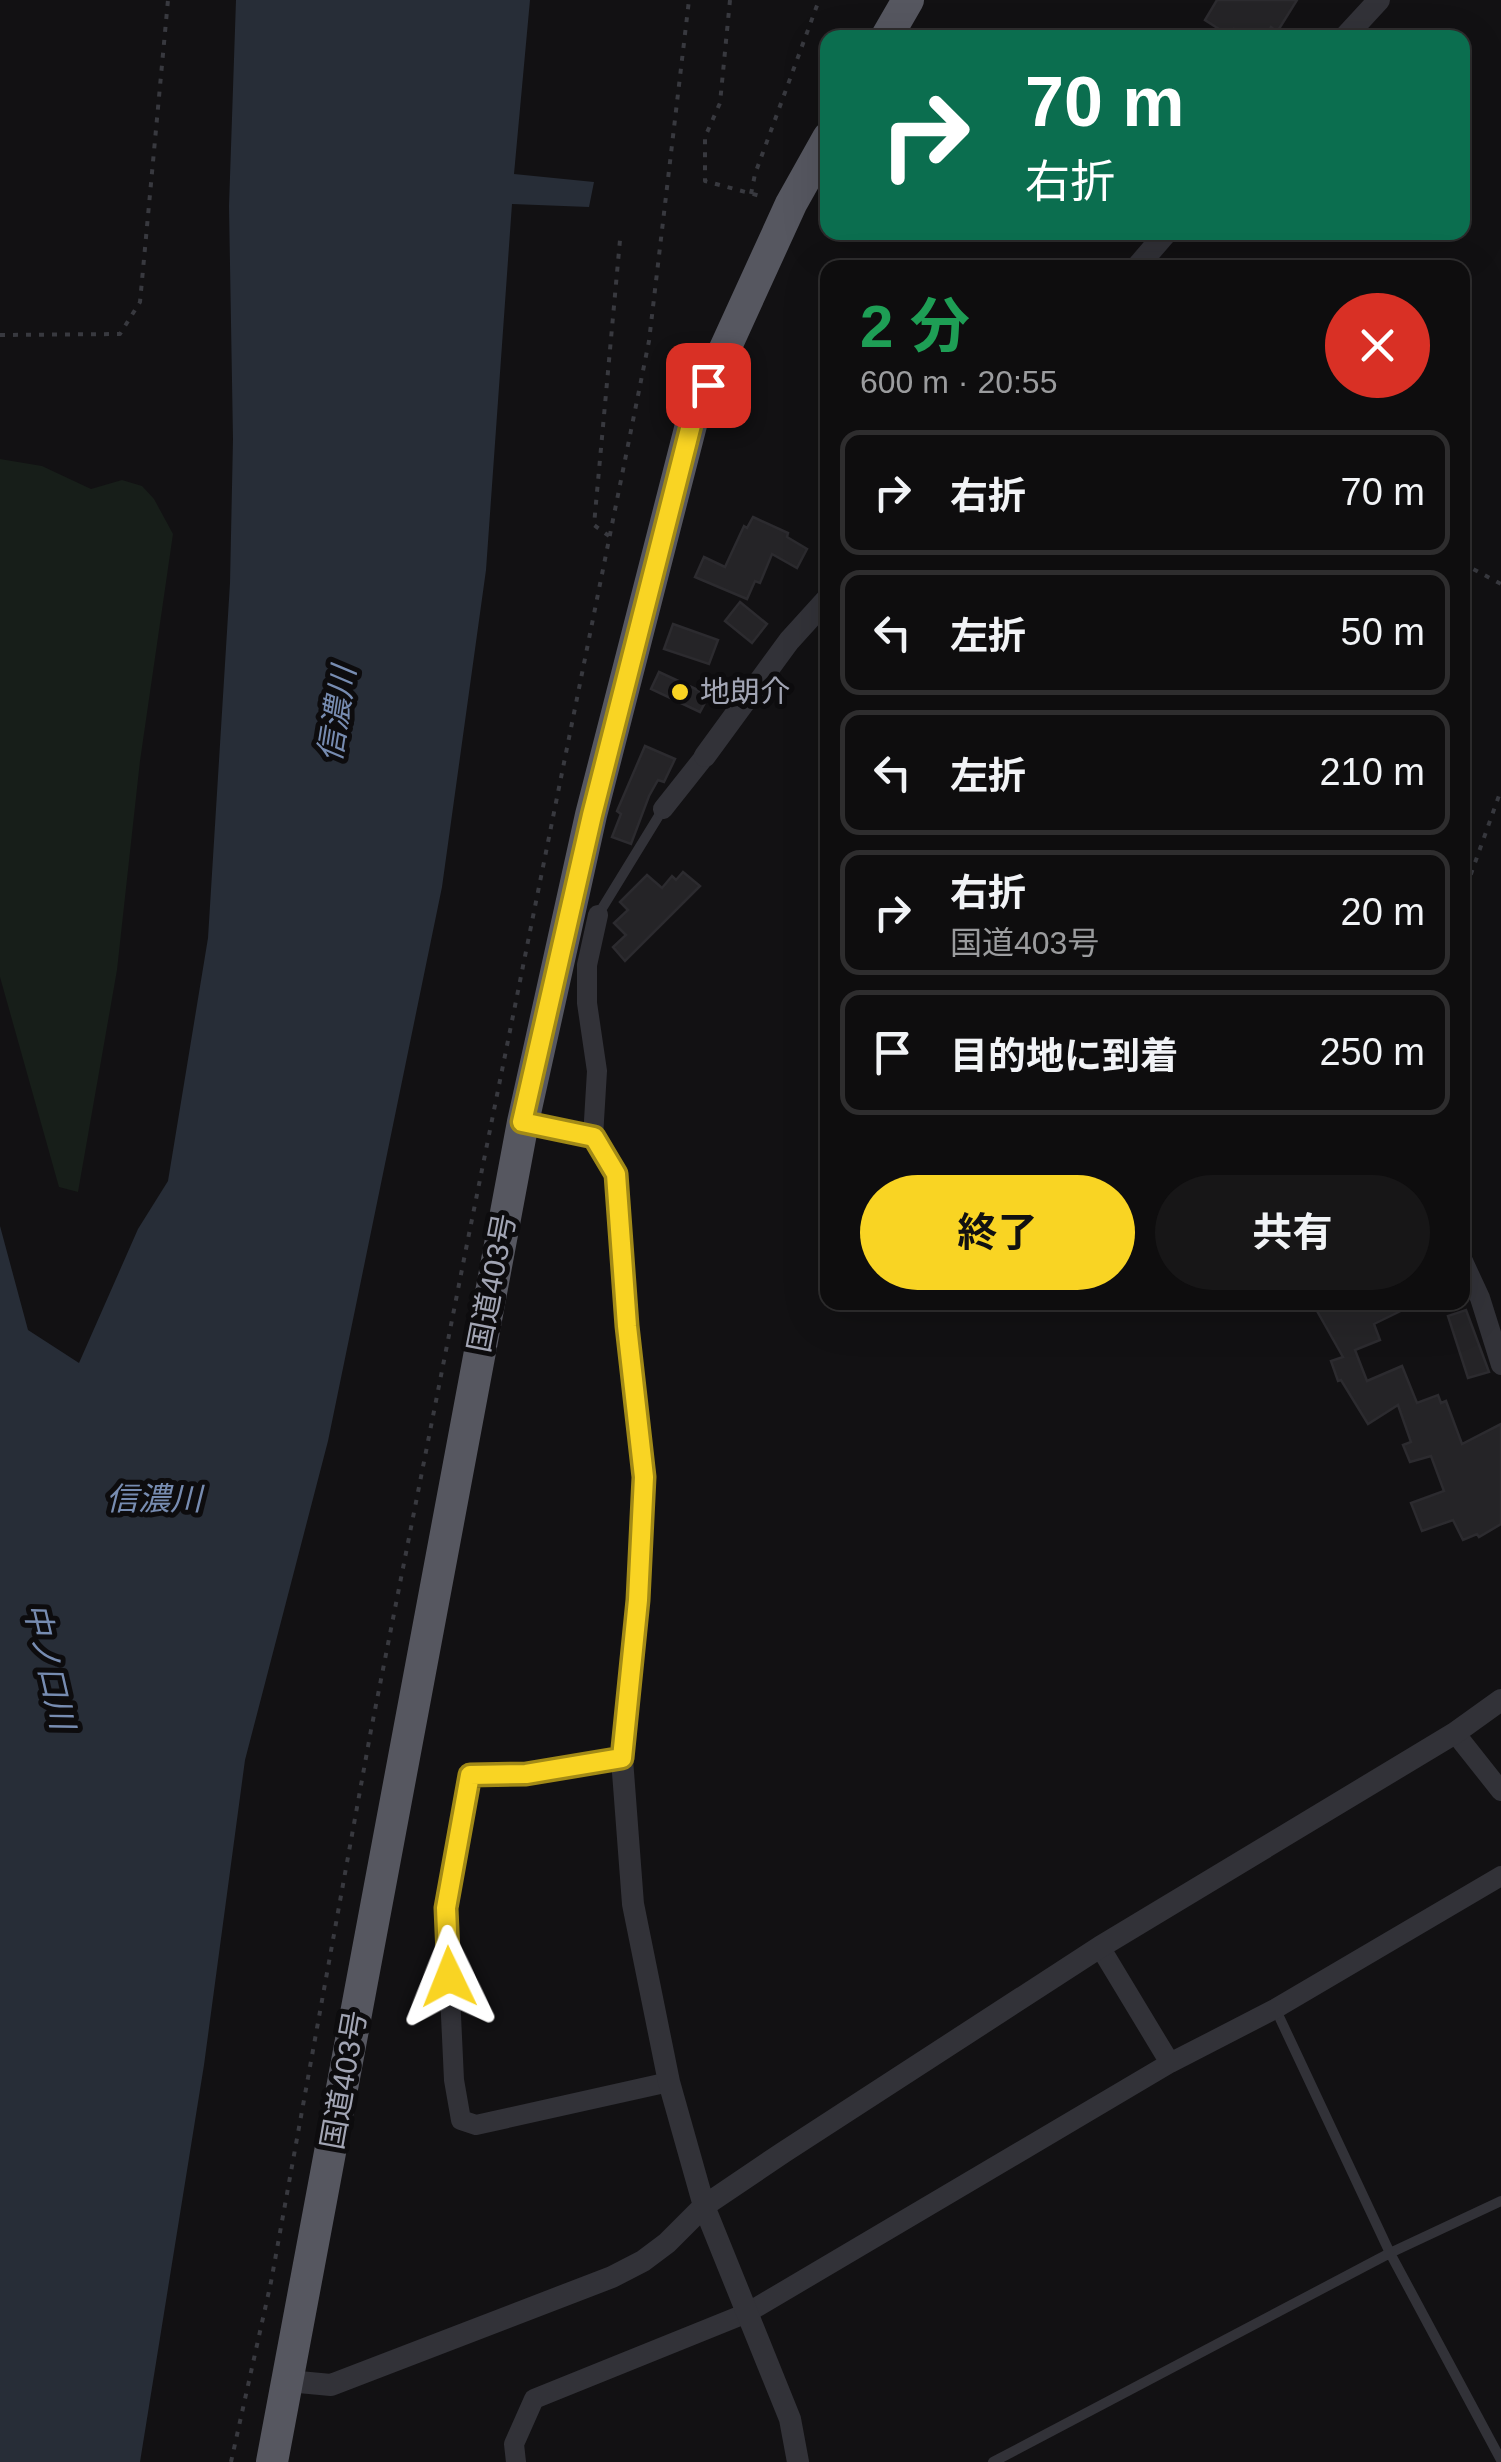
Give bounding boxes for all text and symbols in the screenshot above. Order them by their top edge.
text: 70 m [1025,63,1185,141]
icon: right [860,70,990,200]
text: 右折 [1025,156,1115,207]
text: 2 分 [860,293,970,360]
button: close [1325,293,1430,398]
pin [666,343,751,428]
icon: arrive [681,358,736,413]
text: 600 m · 20:55 [860,364,1057,400]
icon: right [865,465,920,520]
text: 70 m [1341,471,1425,513]
text: 右折 [950,475,1026,517]
icon: left [865,605,920,660]
text: 50 m [1341,611,1425,653]
text: 左折 [950,615,1026,657]
water label: 信濃川 [312,661,363,764]
place label: 地朗介 [700,675,790,708]
marker: 地朗介 [669,681,691,703]
icon: left [865,745,920,800]
text: 210 m [1319,751,1425,793]
text: 左折 [950,755,1026,797]
text: 右折 [950,872,1026,914]
icon: right [865,885,920,940]
text: 20 m [1341,891,1425,933]
text: 国道403号 [950,925,1099,961]
icon: arrive [865,1025,920,1080]
text: 250 m [1319,1031,1425,1073]
text: 目的地に到着 [950,1035,1178,1077]
button: 終了 [860,1175,1135,1290]
button: 共有 [1155,1175,1430,1290]
street label: 国道403号 [462,1211,521,1355]
water label: 信濃川 [106,1481,205,1517]
water label: 中ノ口川 [17,1600,82,1735]
position arrow [397,1925,501,2029]
street label: 国道403号 [315,2008,372,2152]

